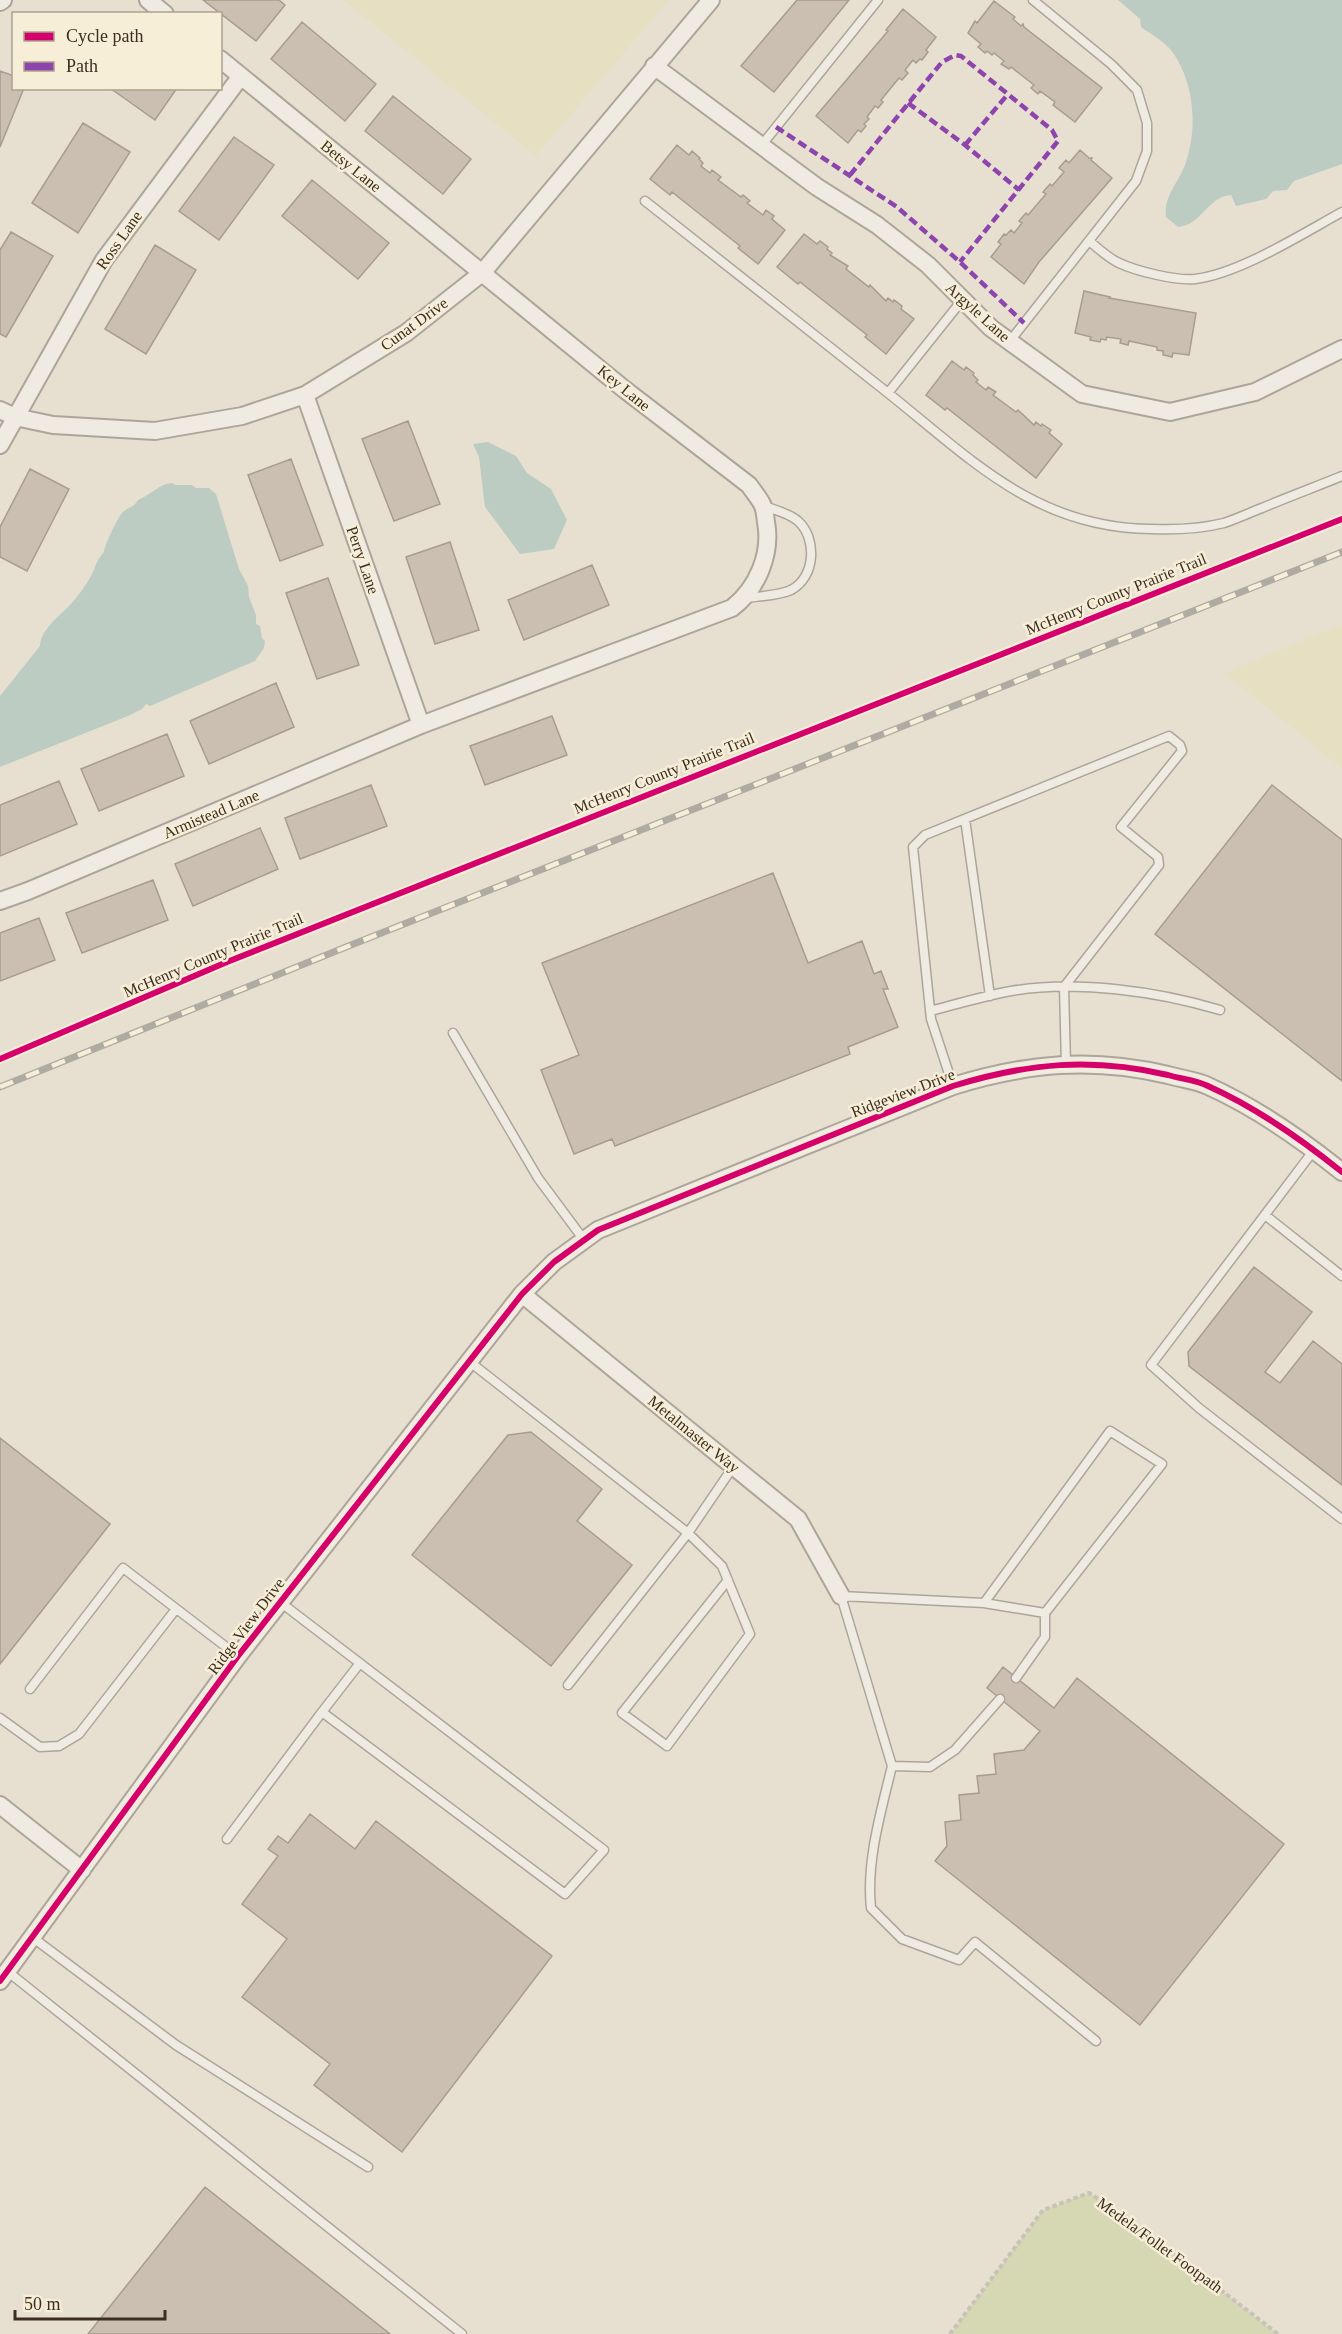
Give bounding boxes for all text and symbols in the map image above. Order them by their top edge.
legend [12,12,222,90]
text: Cycle path [66,26,143,46]
text: Path [66,56,98,76]
street label: Betsy Lane [317,137,384,196]
street label: Ross Lane [93,208,145,272]
street label: Argyle Lane [942,279,1013,346]
street label: Cunat Drive [377,294,451,354]
street label: Key Lane [594,362,654,415]
street label: Perry Lane [343,524,383,596]
street label: McHenry County Prairie Trail [1023,550,1210,639]
street label: McHenry County Prairie Trail [571,729,758,818]
street label: Armistead Lane [160,786,262,842]
street label: McHenry County Prairie Trail [121,909,306,1002]
street label: Ridgeview Drive [849,1065,958,1122]
street label: Metalmaster Way [644,1392,743,1477]
street label: Ridge View Drive [204,1575,289,1678]
street label: Medela/Follet Footpath [1093,2194,1226,2297]
scale bar [15,2283,165,2321]
text: 50 m [24,2294,61,2314]

